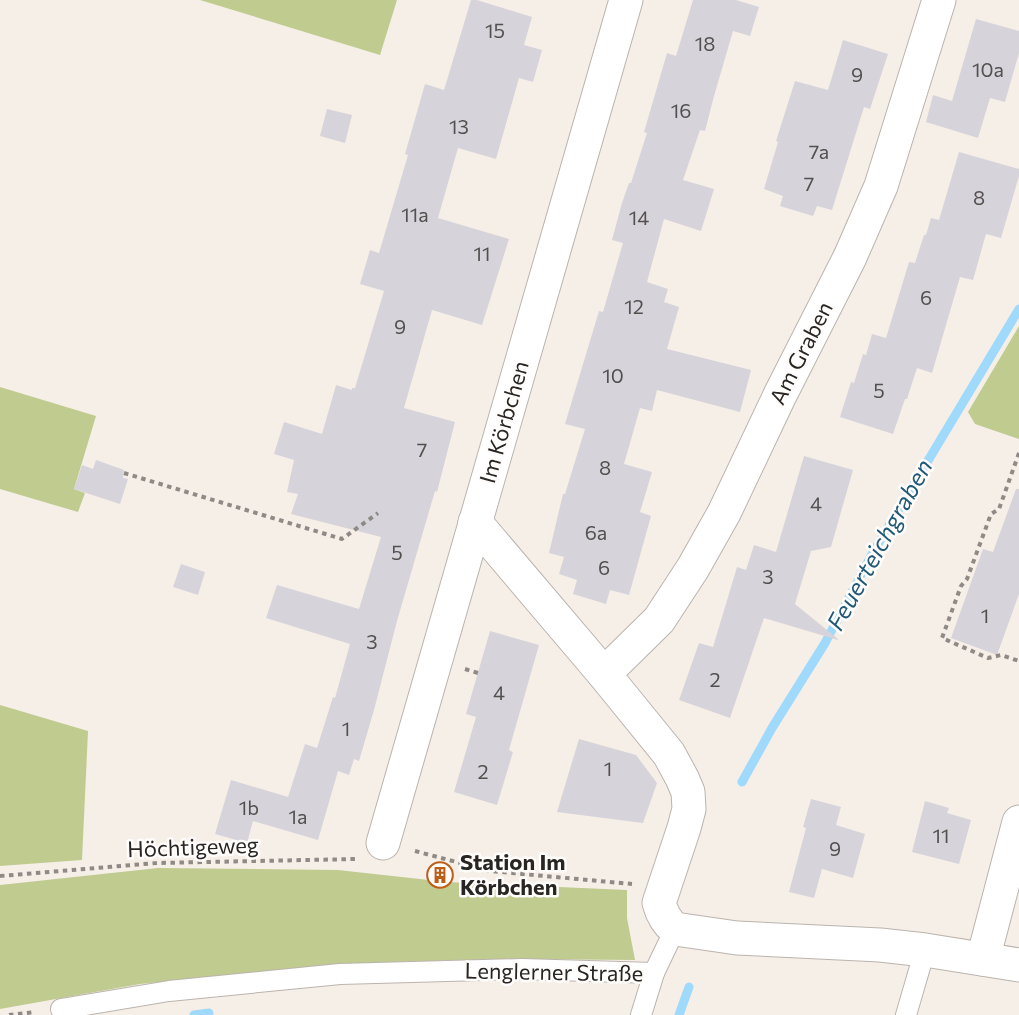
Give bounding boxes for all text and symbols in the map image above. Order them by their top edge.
house number: 15 [485,18,505,42]
house number: 18 [695,31,715,55]
house number: 10a [972,57,1004,81]
house number: 9 [851,62,863,86]
house number: 16 [671,98,691,122]
house number: 13 [449,114,469,138]
house number: 7a [809,139,829,163]
house number: 7 [804,171,814,195]
house number: 8 [973,185,985,209]
house number: 11a [401,202,429,226]
house number: 14 [629,205,649,229]
house number: 11 [473,241,491,265]
house number: 6 [920,285,932,309]
house number: 12 [624,294,644,318]
street label: Am Graben [763,297,838,409]
house number: 9 [394,314,406,338]
street label: Im Körbchen [473,357,534,486]
house number: 10 [602,363,624,387]
house number: 5 [873,378,885,402]
house number: 7 [417,437,427,461]
water label: Feuerteichgraben [820,454,938,635]
house number: 8 [599,455,611,479]
house number: 4 [810,491,822,515]
house number: 6a [585,520,607,544]
house number: 5 [391,540,403,564]
house number: 6 [598,555,610,579]
house number: 3 [762,564,774,588]
house number: 1 [981,603,989,627]
house number: 3 [366,629,378,653]
house number: 2 [709,667,721,691]
house number: 4 [493,680,505,704]
house number: 1 [342,716,350,740]
house number: 1 [604,756,612,780]
house number: 2 [477,759,489,783]
house number: 1b [239,795,259,819]
house number: 1a [288,804,308,828]
house number: 11 [932,823,950,847]
street label: Höchtigeweg [127,831,259,862]
house number: 9 [829,836,841,860]
place label: Station Im Körbchen [460,848,566,900]
building icon: Station Im Körbchen [425,860,455,890]
street label: Lenglerner Straße [464,956,644,987]

